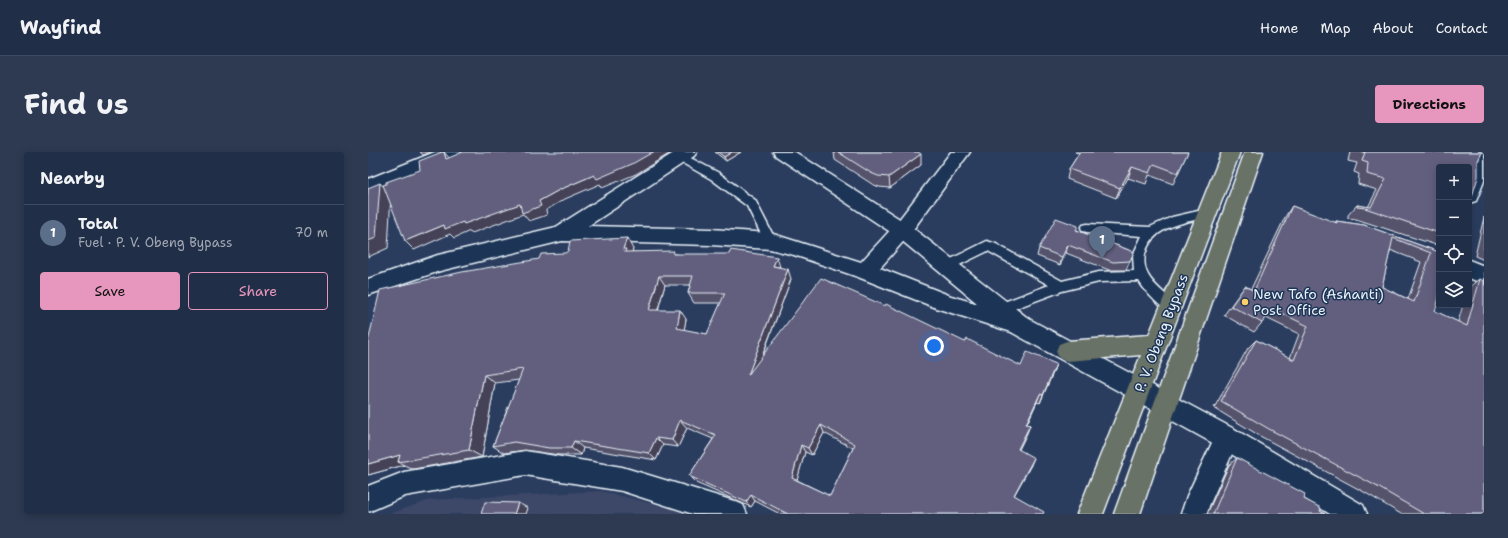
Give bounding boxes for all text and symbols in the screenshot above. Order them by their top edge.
text: Wayfind [20,15,101,40]
text: Home [1260,19,1299,37]
text: Map [1321,19,1351,37]
text: About [1373,19,1414,37]
text: Contact [1436,19,1488,37]
text: Find us [24,85,129,123]
button: Directions [1375,85,1484,123]
map controls [1436,164,1472,308]
button: + [1436,164,1472,200]
text: Nearby [40,167,105,189]
button: − [1436,200,1472,236]
text: Total [78,214,118,234]
text: 1 [50,224,56,241]
text: 70 m [294,224,328,241]
pin: 1 [1089,226,1115,259]
text: Fuel · P. V. Obeng Bypass [78,234,232,251]
button: locate [1436,236,1472,272]
street label: P. V. Obeng Bypass [1130,271,1192,395]
button: Save [40,272,180,310]
button: Share [188,272,328,310]
button: layers [1436,272,1472,308]
place label: New Tafo (Ashanti) Post Office [1253,285,1384,319]
marker: New Tafo (Ashanti) Post Office [1240,297,1250,307]
your location [924,336,944,356]

